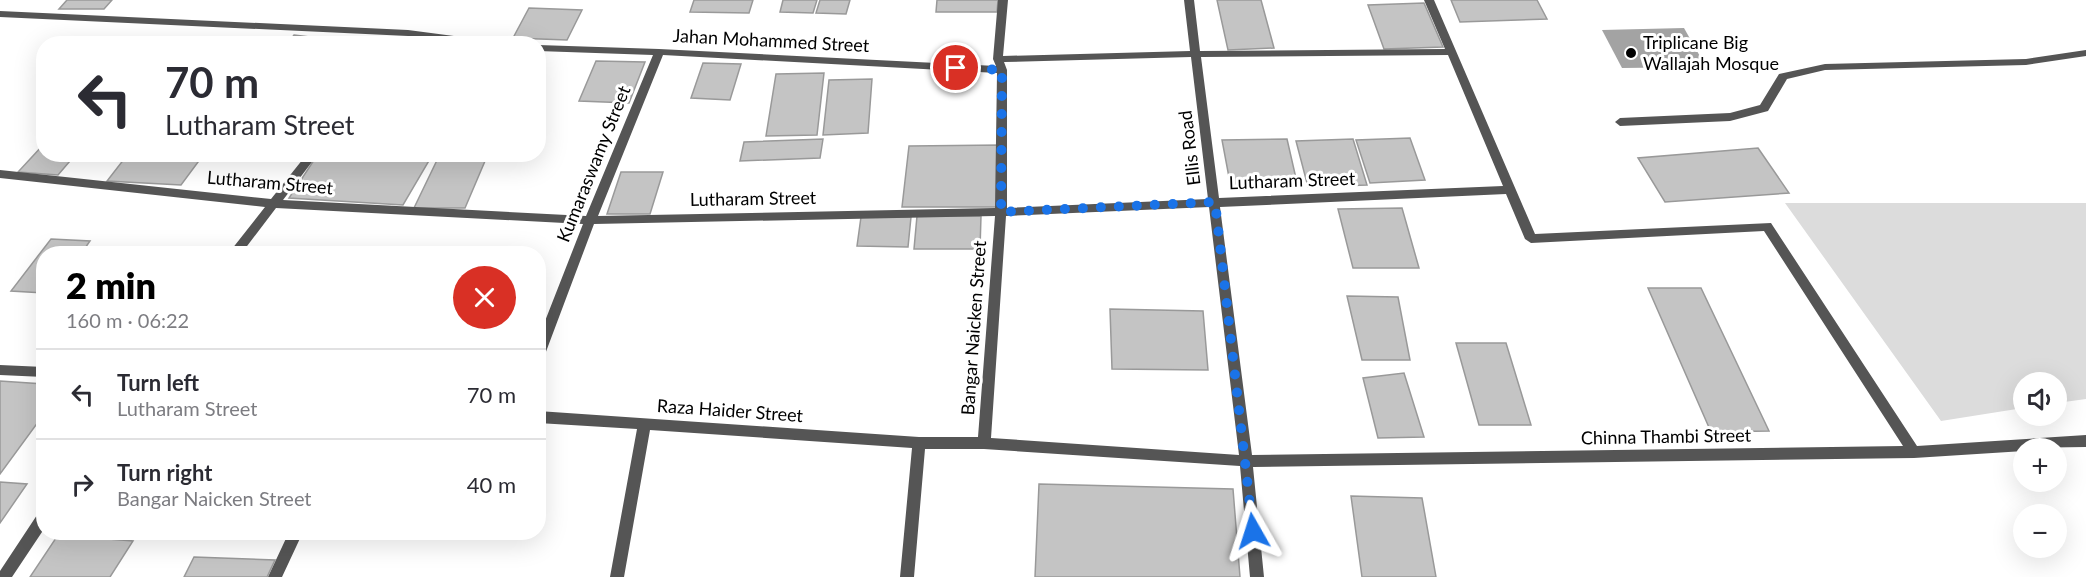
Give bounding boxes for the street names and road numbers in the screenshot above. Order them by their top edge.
street label: Jahan Mohammed Street [672,24,870,56]
street label: Kumaraswamy Street [552,82,635,245]
street label: Ellis Road [1173,109,1205,187]
street label: Lutharam Street [206,166,335,199]
street label: Lutharam Street [1228,167,1356,193]
street label: Lutharam Street [690,186,817,210]
street label: Bangar Naicken Street [956,239,990,416]
street label: Raza Haider Street [656,394,804,426]
street label: Chinna Thambi Street [1581,424,1752,448]

